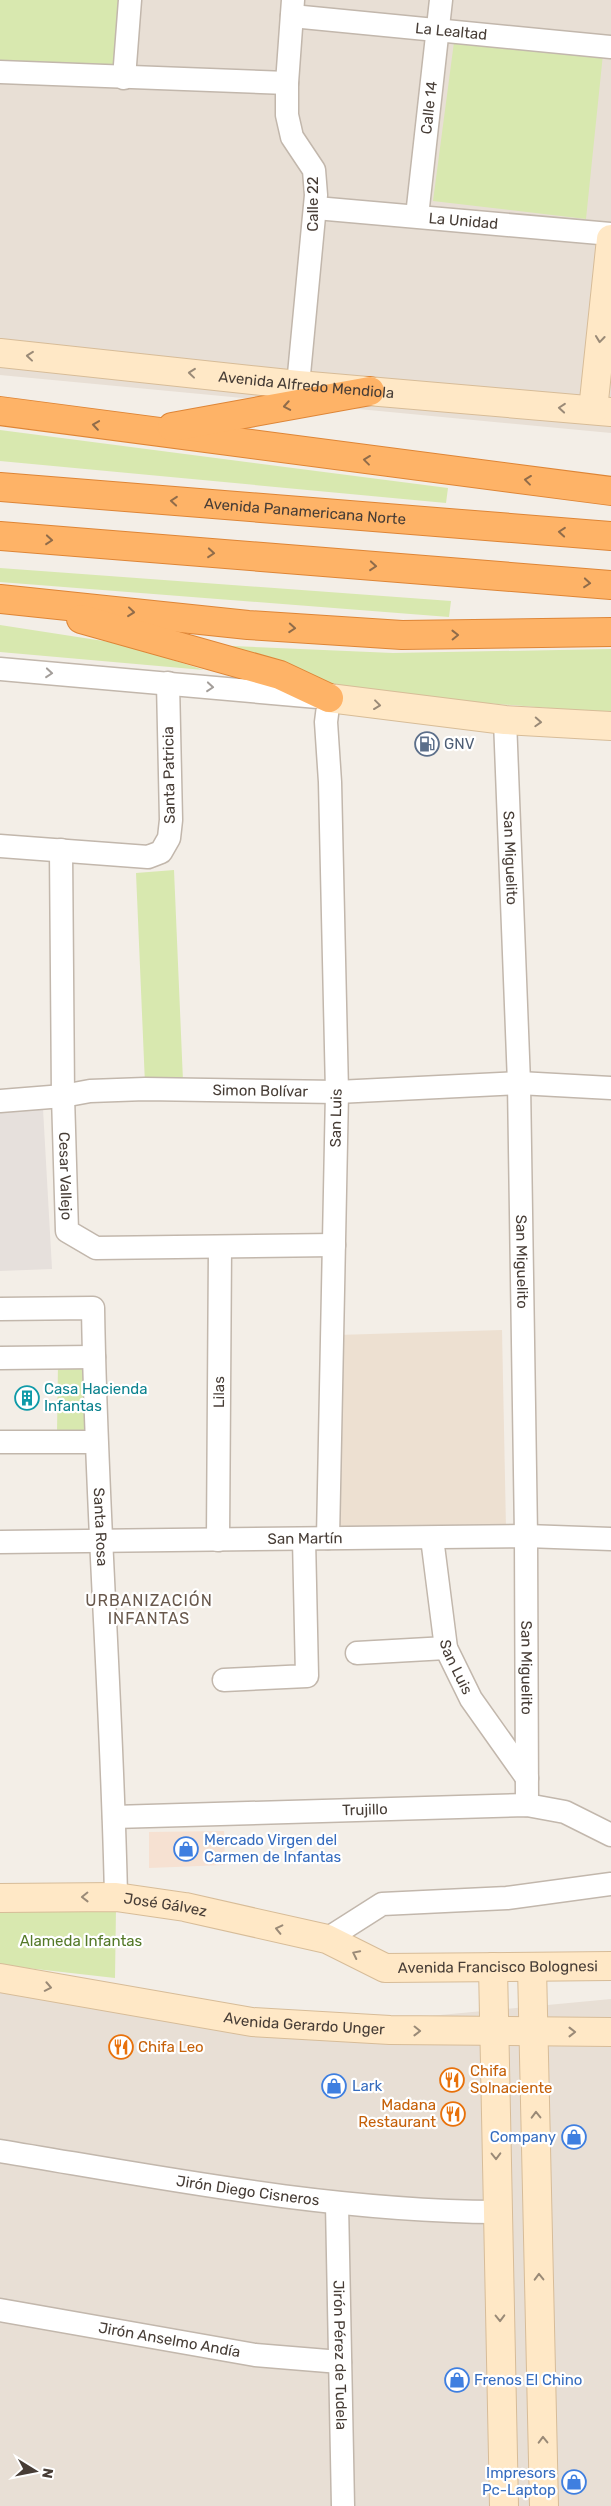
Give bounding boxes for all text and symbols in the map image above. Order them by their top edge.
street label: La Lealtad [414,19,488,44]
street label: Calle 14 [417,80,441,135]
street label: Calle 22 [304,176,322,232]
street label: La Unidad [428,209,499,233]
one-way arrow [595,336,606,344]
one-way arrow [26,351,34,362]
one-way arrow [187,368,195,379]
street label: Avenida Alfredo Mendiola [218,368,395,402]
one-way arrow [283,401,292,411]
one-way arrow [558,402,566,413]
one-way arrow [92,420,100,431]
one-way arrow [362,455,370,466]
one-way arrow [524,475,532,486]
street label: Avenida Panamericana Norte [203,494,407,529]
one-way arrow [169,496,177,507]
one-way arrow [558,527,566,538]
one-way arrow [45,534,53,545]
one-way arrow [207,547,215,558]
one-way arrow [369,560,377,571]
one-way arrow [583,577,591,588]
one-way arrow [127,606,135,617]
one-way arrow [289,622,297,633]
one-way arrow [451,630,459,640]
one-way arrow [45,667,53,678]
one-way arrow [207,681,215,692]
one-way arrow [373,699,381,710]
one-way arrow [535,717,543,727]
street label: Santa Patricia [159,726,179,824]
fuel station icon: GNV [414,731,440,757]
place label: GNV [444,735,475,753]
street label: San Miguelito [500,810,521,905]
street label: Simon Bolívar [212,1081,309,1101]
street label: San Luis [326,1088,346,1148]
street label: Cesar Vallejo [55,1131,76,1220]
street label: San Miguelito [512,1214,531,1309]
street label: Lilas [210,1376,228,1408]
place label: Casa Hacienda Infantas [44,1380,147,1415]
building icon: Casa Hacienda Infantas [14,1385,40,1411]
street label: Santa Rosa [90,1487,111,1567]
street label: San Martín [267,1529,343,1548]
district label: URBANIZACIÓN INFANTAS [85,1590,213,1628]
street label: San Miguelito [517,1621,536,1715]
street label: San Luis [436,1639,476,1698]
street label: Trujillo [342,1800,388,1819]
place label: Mercado Virgen del Carmen de Infantas [204,1831,342,1866]
shop icon: Mercado Virgen del Carmen de Infantas [173,1836,199,1862]
street label: José Gálvez [123,1889,209,1921]
one-way arrow [81,1892,88,1902]
one-way arrow [275,1924,284,1935]
park label: Alameda Infantas [20,1932,143,1950]
one-way arrow [352,1949,361,1960]
street label: Avenida Francisco Bolognesi [398,1957,598,1977]
one-way arrow [43,1981,52,1991]
street label: Avenida Gerardo Unger [222,2008,386,2039]
one-way arrow [414,2026,421,2036]
one-way arrow [569,2027,577,2037]
restaurant icon: Chifa Leo [108,2034,134,2060]
place label: Chifa Leo [138,2038,204,2056]
place label: Chifa Solnaciente [470,2062,553,2097]
restaurant icon: Chifa Solnaciente [439,2067,465,2093]
shop icon: Lark [321,2073,347,2099]
place label: Lark [352,2077,382,2095]
place label: Madana Restaurant [358,2096,436,2131]
restaurant icon: Madana Restaurant [440,2101,466,2127]
one-way arrow [530,2111,541,2119]
shop icon: Company [561,2124,587,2150]
place label: Company [490,2128,556,2146]
one-way arrow [491,2152,501,2160]
street label: Jirón Diego Cisneros [175,2172,321,2209]
one-way arrow [534,2273,545,2281]
street label: Jirón Pérez de Tudela [330,2280,350,2430]
one-way arrow [494,2315,505,2323]
street label: Jirón Anselmo Andía [97,2319,242,2361]
shop icon: Frenos El Chino [444,2367,470,2393]
place label: Frenos El Chino [474,2371,582,2389]
one-way arrow [538,2436,548,2444]
north arrow [10,2446,60,2496]
place label: Impresors Pc-Laptop [482,2464,556,2499]
text: N [38,2467,57,2480]
shop icon: Impresors Pc-Laptop [561,2469,587,2495]

